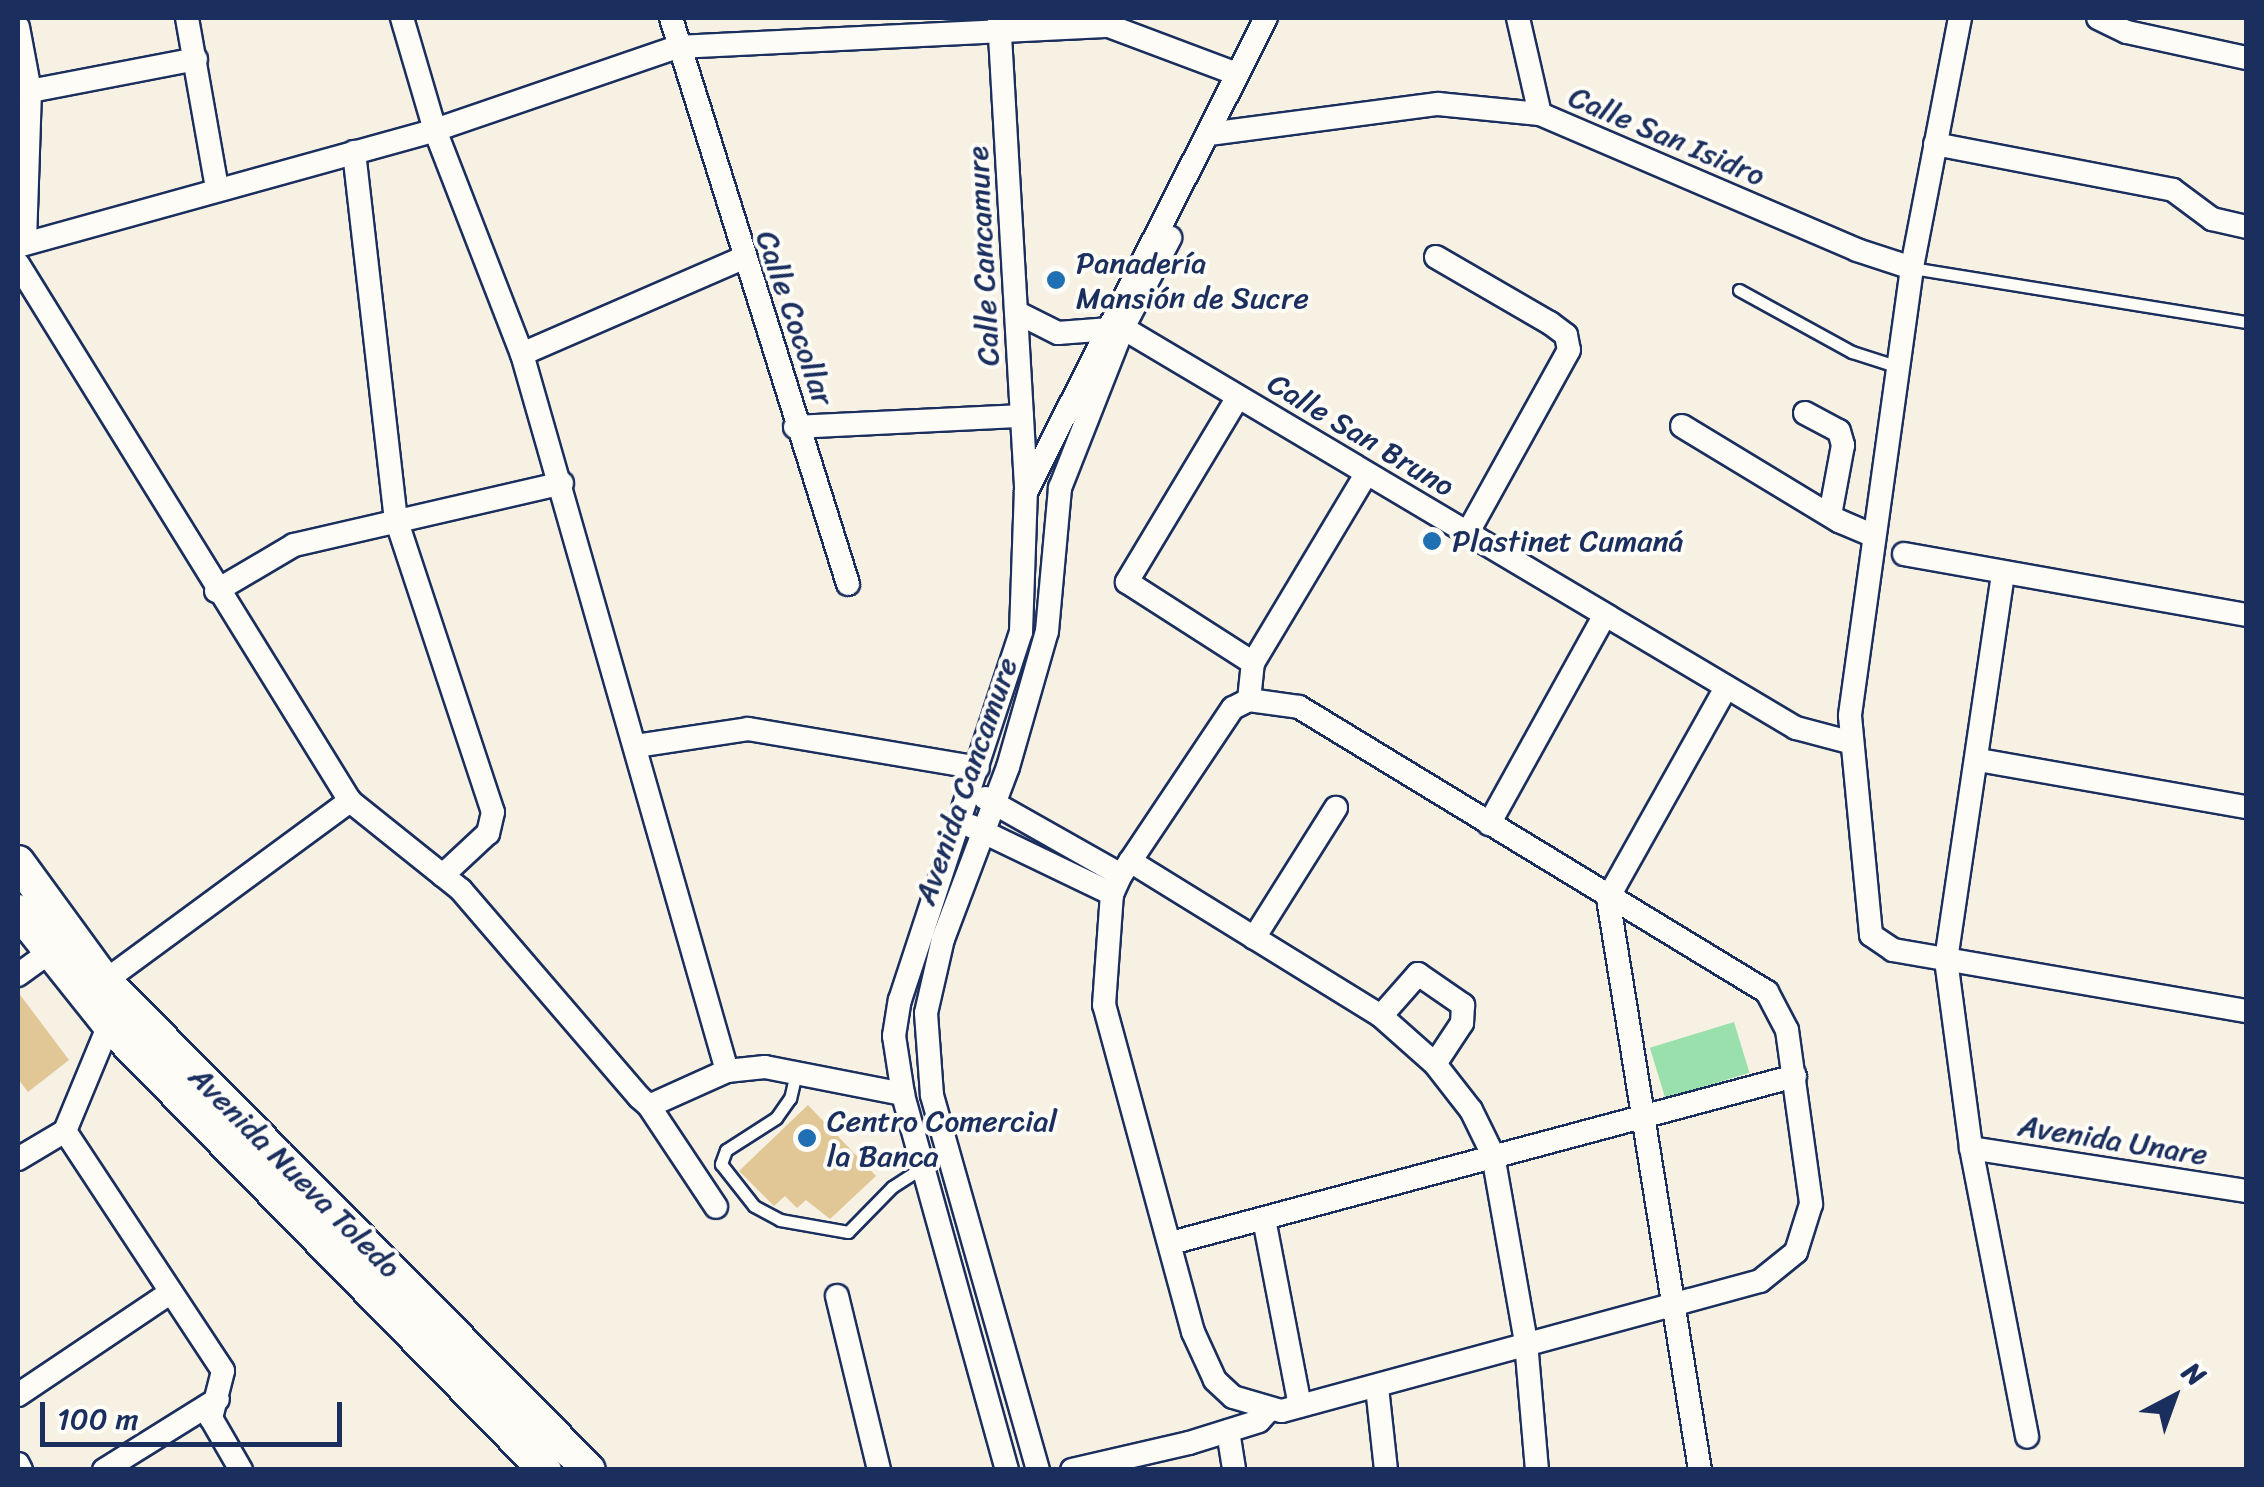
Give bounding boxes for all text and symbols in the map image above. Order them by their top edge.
street label: Calle San Isidro [1564,79,1770,193]
street label: Calle Cancamure [959,145,1007,367]
street label: Calle Cocollar [748,226,842,410]
place label: Panadería Mansión de Sucre [1076,245,1310,316]
marker: Panadería Mansión de Sucre [1045,269,1067,291]
street label: Calle San Bruno [1261,365,1461,505]
place label: Plastinet Cumaná [1452,523,1684,559]
marker: Plastinet Cumaná [1421,530,1443,552]
street label: Avenida Cancamure [907,653,1025,909]
street label: Avenida Nueva Toledo [181,1058,409,1286]
place label: Centro Comercial la Banca [827,1103,1057,1174]
street label: Avenida Unare [2016,1107,2210,1173]
marker: Centro Comercial la Banca [796,1127,818,1149]
north arrow [2124,1347,2224,1447]
text: N [2171,1349,2217,1399]
scale bar [45,1382,348,1444]
text: 100 m [57,1392,139,1446]

